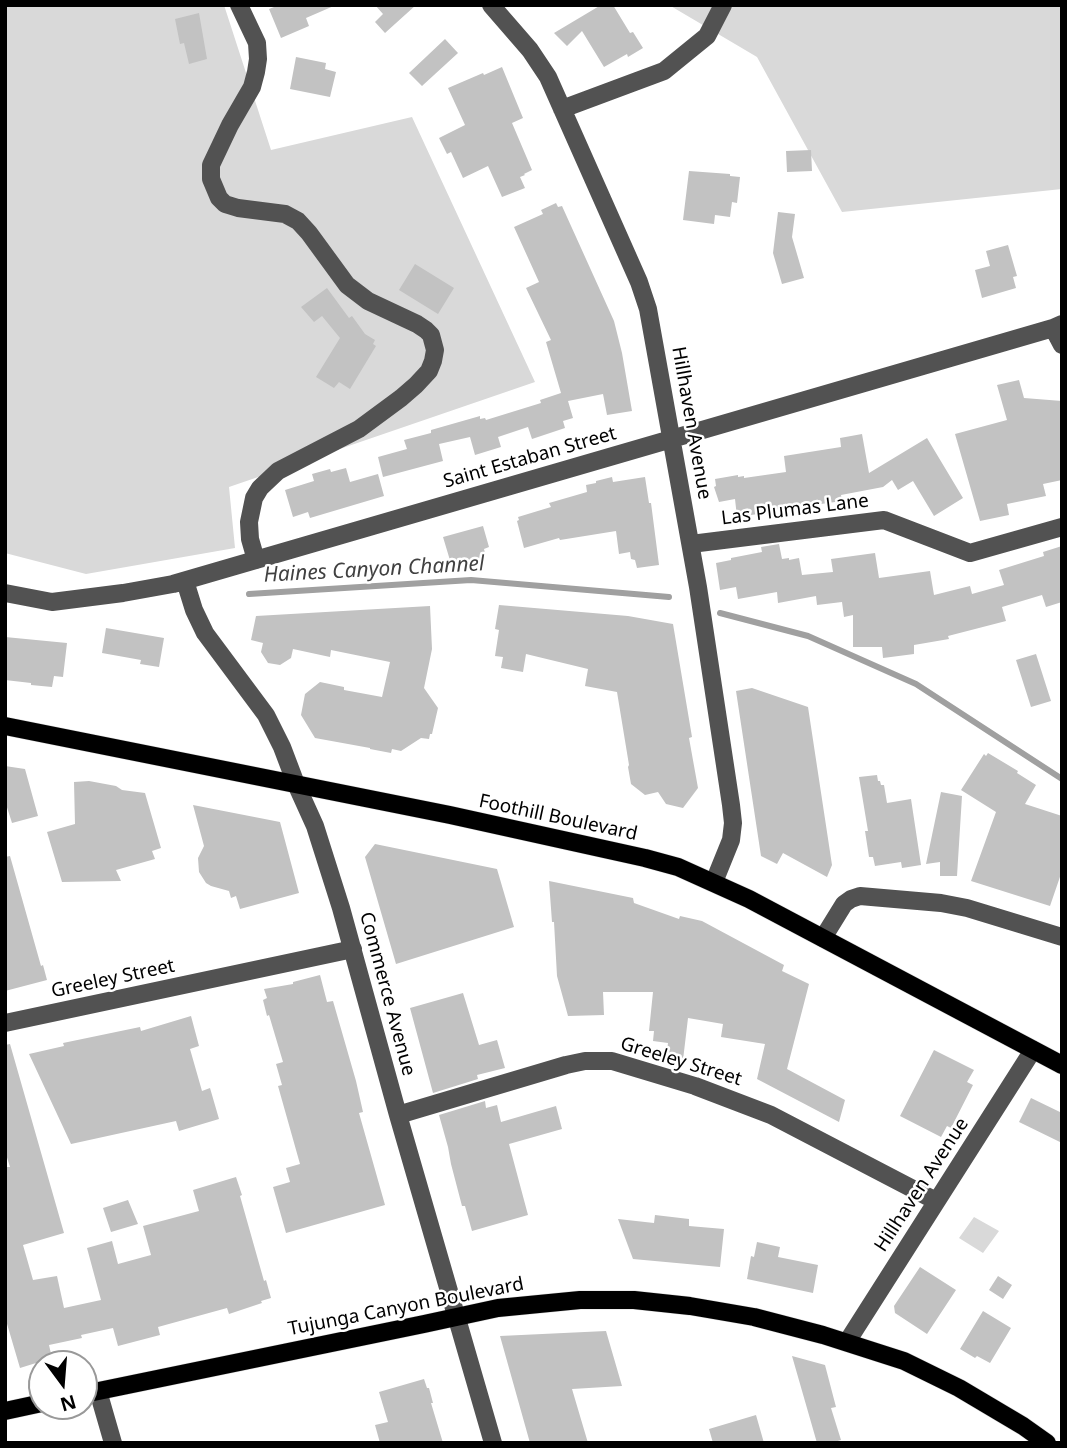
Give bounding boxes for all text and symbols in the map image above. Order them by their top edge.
street label: Hillhaven Avenue [666,345,716,501]
street label: Saint Estaban Street [441,422,619,494]
street label: Las Plumas Lane [720,490,870,530]
water label: Haines Canyon Channel [263,552,485,588]
street label: Foothill Boulevard [477,790,639,846]
street label: Commerce Avenue [354,910,420,1078]
street label: Greeley Street [49,955,177,1003]
street label: Greeley Street [618,1033,744,1091]
street label: Hillhaven Avenue [870,1114,974,1256]
street label: Tujunga Canyon Boulevard [286,1273,526,1341]
north arrow [28,1350,98,1420]
text: N [57,1389,79,1418]

